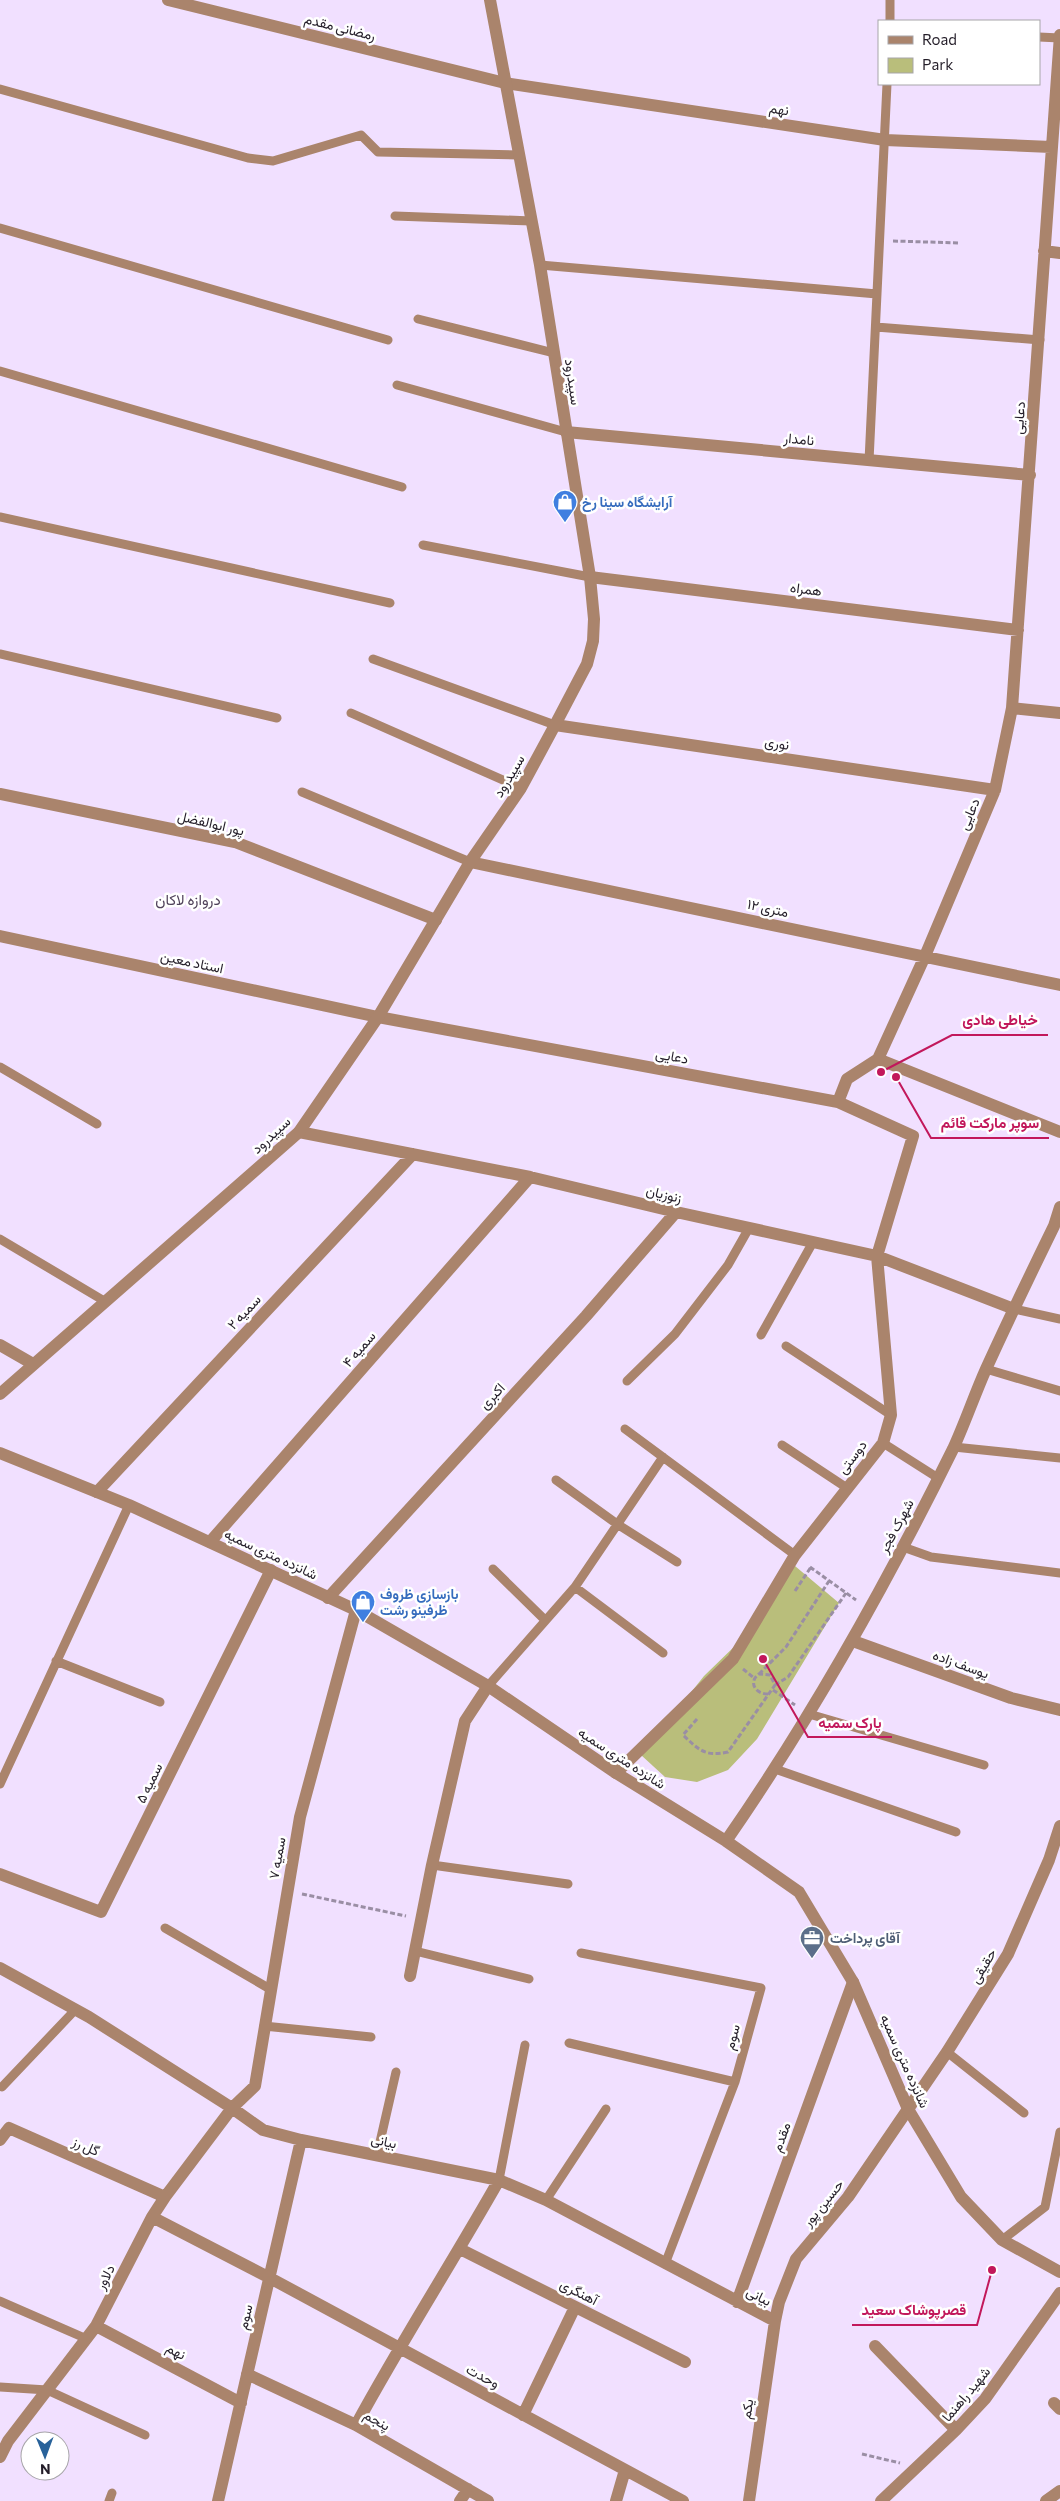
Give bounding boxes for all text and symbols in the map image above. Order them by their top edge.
street label: رمضانی مقدم [302,9,378,45]
legend [878,20,1040,85]
text: Road [922,30,957,48]
text: Park [922,55,953,73]
street label: نهم [768,99,790,119]
street label: سپیدرود [560,358,585,406]
street label: دعایی [1009,401,1029,435]
street label: نامدار [782,429,815,449]
shop icon: آرایشگاه سینا رخ [552,489,578,523]
place label: آرایشگاه سینا رخ [582,493,674,512]
street label: همراه [789,578,823,600]
street label: نوری [763,732,791,754]
street label: سپیدرود [489,751,530,801]
street label: دعایی [954,795,984,833]
street label: پور ابوالفضل [176,807,246,840]
district label: دروازه لاکان [155,890,221,909]
street label: ۱۲ متری [746,895,790,921]
street label: استاد معین [159,947,225,977]
callout: خیاطی هادی [952,1005,1048,1035]
text: خیاطی هادی [962,1010,1038,1029]
street label: دعایی [654,1044,690,1068]
callout: سوپر مارکت قائم [931,1108,1049,1138]
street label: سپیدرود [248,1113,295,1158]
text: سوپر مارکت قائم [941,1113,1039,1133]
street label: زنوزیان [644,1181,684,1207]
street label: سمیه ۲ [223,1291,264,1333]
street label: سمیه ۴ [338,1327,379,1370]
street label: اکبری [475,1379,509,1413]
street label: دوستی [833,1436,871,1478]
street label: شهرک فجر [874,1496,918,1557]
street label: شانزده متری سمیه [222,1525,320,1583]
place label: بازسازی ظروف ظرفینو رشت [380,1585,459,1619]
shop icon: بازسازی ظروف ظرفینو رشت [350,1589,376,1623]
street label: یوسف زاده [930,1646,992,1682]
callout: پارک سمیه [808,1707,892,1737]
text: پارک سمیه [818,1713,882,1733]
street label: شانزده متری سمیه [575,1723,669,1793]
street label: سمیه ۵ [132,1760,165,1806]
street label: سمیه ۷ [264,1836,289,1880]
office icon: آقای پرداخت [799,1925,825,1959]
place label: آقای پرداخت [830,1929,901,1948]
street label: حقیقی [966,1945,1000,1987]
street label: شانزده متری سمیه [876,2011,934,2111]
street label: سوم [720,2022,744,2052]
street label: مقدم [767,2120,795,2154]
street label: بیانی [369,2129,399,2153]
street label: گل رز [69,2132,102,2160]
street label: حسین پور [798,2176,848,2232]
street label: دلاور [91,2261,119,2293]
street label: آهنگری [557,2275,603,2310]
street label: بیانی [743,2282,775,2310]
callout: قصرپوشاک سعید [852,2295,977,2325]
text: قصرپوشاک سعید [862,2300,966,2320]
street label: سوم [233,2303,257,2331]
street label: نهم [163,2338,189,2364]
street label: وحدت [463,2360,503,2392]
street label: شهید راهنما [938,2363,994,2425]
street label: یکم [737,2398,757,2420]
street label: پنجم [360,2405,393,2435]
north arrow [20,2431,70,2481]
text: N [40,2461,51,2478]

